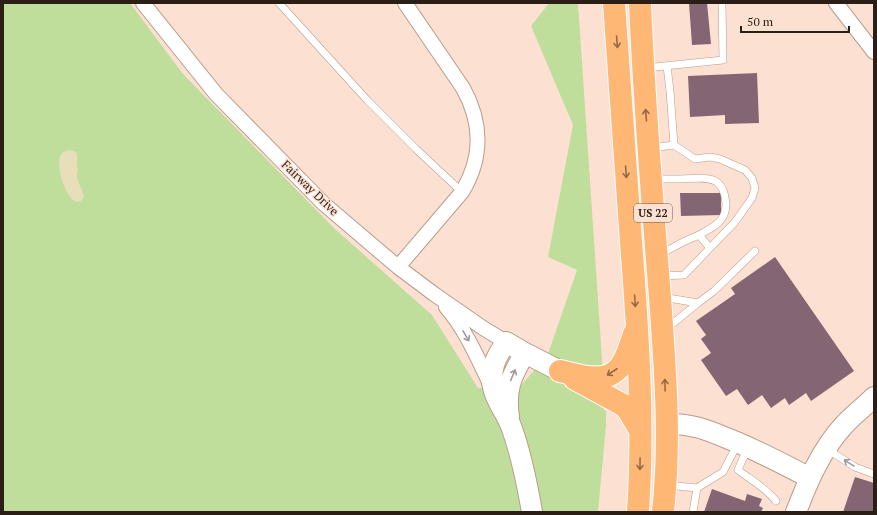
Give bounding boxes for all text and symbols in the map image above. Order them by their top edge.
scale bar [741,8,849,34]
text: 50 m [747,14,774,29]
one-way arrow [613,35,620,48]
one-way arrow [643,109,650,122]
street label: Fairway Drive [279,157,342,219]
one-way arrow [623,165,630,178]
road number: US 22 [634,204,672,222]
one-way arrow [632,294,639,307]
one-way arrow [463,330,470,342]
one-way arrow [606,369,618,377]
one-way arrow [510,370,517,382]
one-way arrow [661,379,669,392]
one-way arrow [636,457,644,470]
one-way arrow [843,459,855,467]

